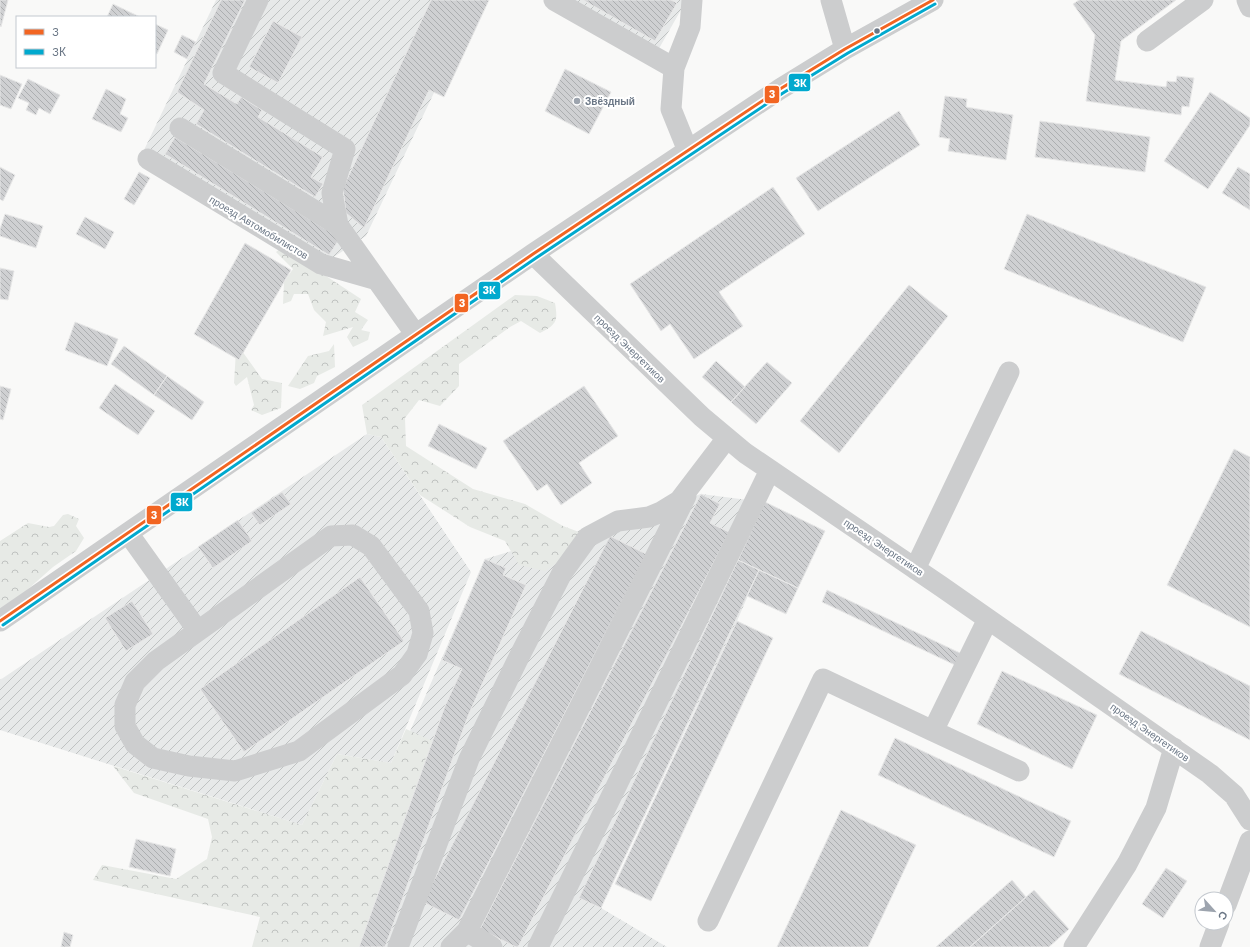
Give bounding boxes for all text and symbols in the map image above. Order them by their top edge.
legend [16,16,156,68]
text: 3 [52,25,59,39]
unlabelled marker [872,26,882,36]
text: 3К [52,45,66,59]
line badge: 3К [788,73,811,92]
text: 3К [793,77,807,90]
line badge: 3 [764,85,780,104]
text: 3 [769,88,776,101]
marker: Звёздный [572,96,582,106]
place label: Звёздный [585,96,635,107]
street label: проезд Автомобилистов [208,194,310,261]
line badge: 3К [478,281,501,300]
text: 3К [482,284,496,297]
line badge: 3 [454,293,469,313]
text: 3 [459,297,466,310]
street label: проезд Энергетиков [592,312,667,385]
line badge: 3К [170,492,193,512]
text: 3К [175,496,189,509]
line badge: 3 [146,505,162,525]
text: 3 [151,509,158,522]
street label: проезд Энергетиков [842,517,926,578]
street label: проезд Энергетиков [1108,701,1191,764]
north arrow [1194,891,1234,931]
text: С [1215,909,1230,922]

